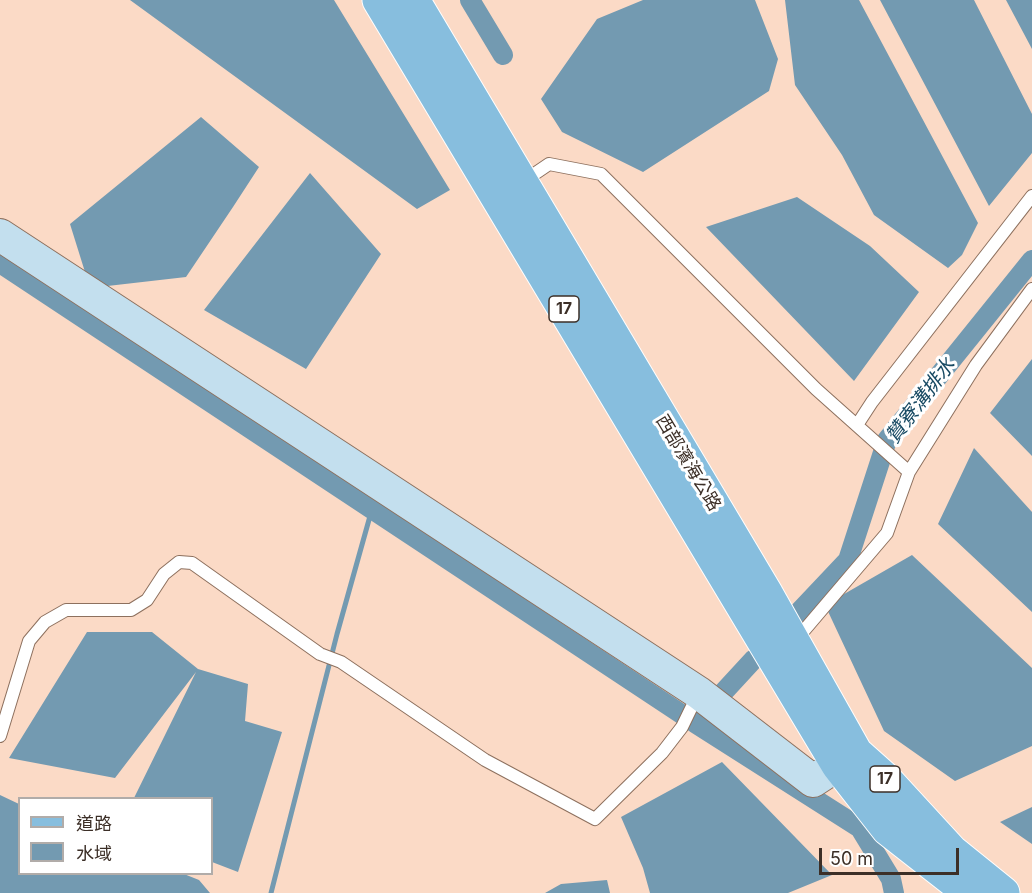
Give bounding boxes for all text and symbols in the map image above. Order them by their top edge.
road number: 17 [549,296,579,322]
water label: 贊寮溝排水 [881,354,961,448]
street label: 西部濱海公路 [651,411,725,515]
road number: 17 [870,766,900,792]
legend [18,797,213,875]
text: 道路 [76,813,112,834]
scale bar [822,836,962,874]
text: 水域 [76,843,112,864]
text: 50 m [830,848,873,869]

